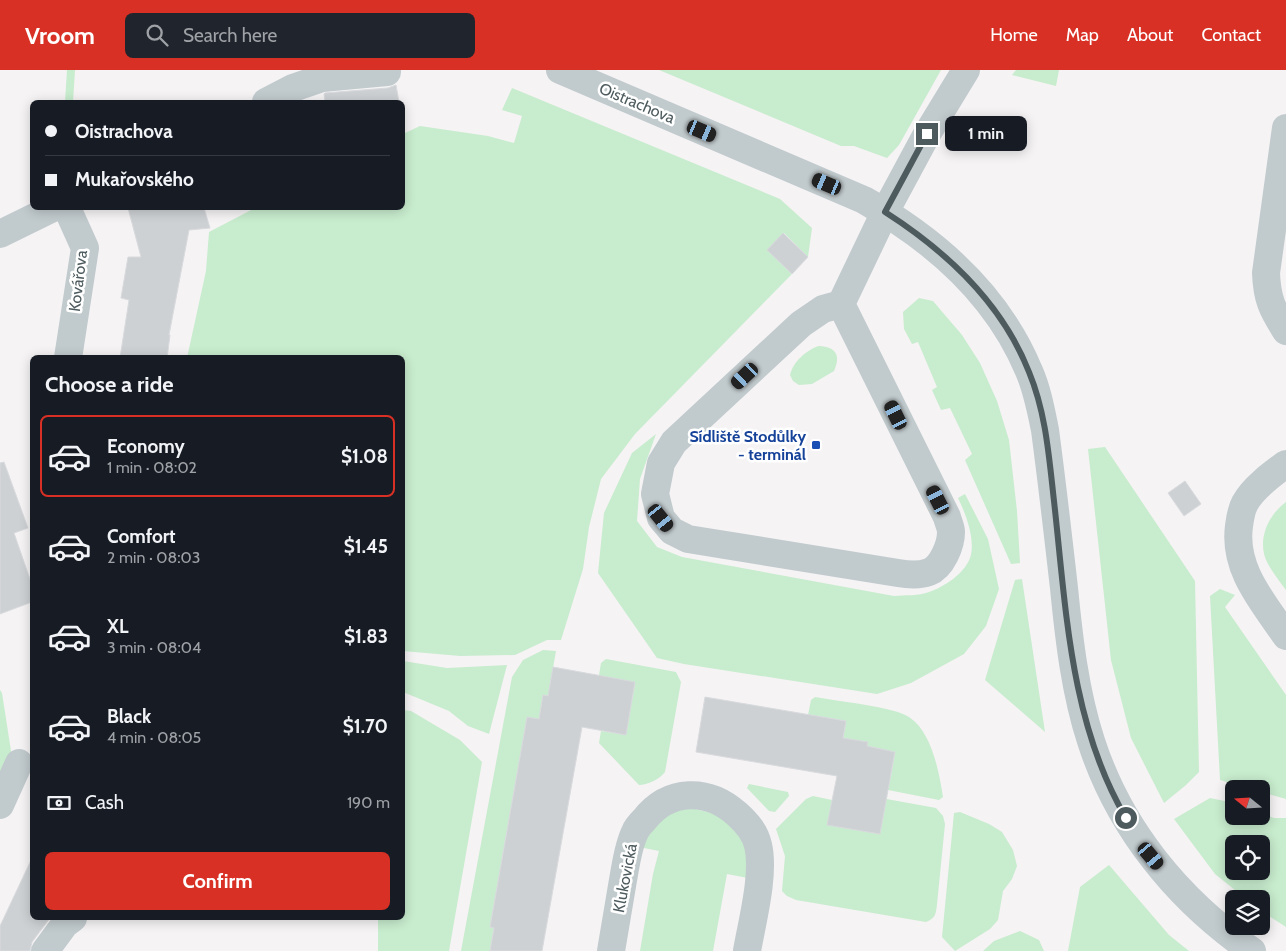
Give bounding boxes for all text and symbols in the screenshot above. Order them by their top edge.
search box [125,13,475,58]
text: Vroom [25,21,95,50]
icon: search [143,21,171,49]
text: Search here [183,24,277,47]
text: Home [990,24,1038,46]
text: Map [1066,24,1099,46]
text: About [1127,24,1173,46]
text: Contact [1201,24,1261,46]
street label: Oistrachova [596,79,678,128]
callout: 1 min [944,116,1027,152]
car [685,118,718,144]
text: Oistrachova [75,120,173,143]
route end [916,123,938,145]
text: 1 min [968,124,1004,143]
text: Mukařovského [75,168,194,191]
car [810,171,843,197]
street label: Kovářova [65,249,91,313]
car [728,360,761,392]
text: Choose a ride [45,371,174,398]
car [882,398,909,432]
place label: Sídliště Stodůlky - terminál [689,427,806,464]
icon: car [47,434,92,479]
text: Economy [107,435,185,458]
marker: Sídliště Stodůlky - terminál [810,439,822,451]
text: $1.08 [341,445,388,468]
text: 1 min · 08:02 [107,458,197,477]
car [924,483,951,517]
car [645,502,676,534]
icon: car [47,524,92,569]
text: Comfort [107,525,176,548]
text: $1.45 [344,535,388,558]
text: 2 min · 08:03 [107,548,200,567]
icon: car [47,614,92,659]
text: XL [107,615,128,638]
text: $1.83 [344,625,388,648]
text: 3 min · 08:04 [107,638,201,657]
icon: car [47,704,92,749]
text: Black [107,705,151,728]
text: $1.70 [343,715,388,738]
text: 4 min · 08:05 [107,728,201,747]
north arrow [1225,780,1270,825]
map controls [1225,780,1270,935]
icon: cash [45,789,73,817]
text: Cash [85,791,124,814]
text: 190 m [347,793,390,812]
route start [1115,807,1137,829]
button: locate [1225,835,1270,880]
car [1135,840,1166,872]
street label: Klukovická [609,842,641,914]
button: Confirm [45,852,390,910]
button: layers [1225,890,1270,935]

